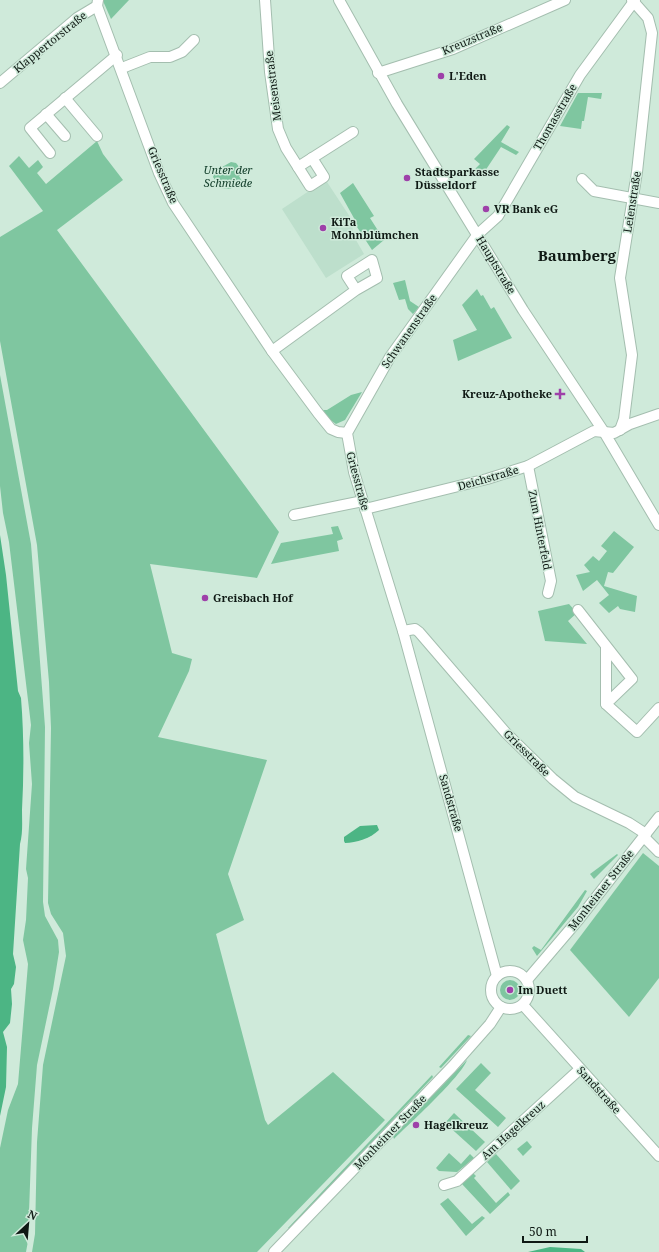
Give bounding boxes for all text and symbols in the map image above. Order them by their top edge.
street label: Klappertorstraße [10,7,90,76]
street label: Kreuzstraße [439,19,504,58]
street label: Meisenstraße [261,50,284,122]
place label: L'Eden [449,68,487,83]
marker: L'Eden [436,71,446,81]
street label: Thomasstraße [529,81,580,153]
street label: Griesstraße [145,144,182,206]
park label: Unter der Schmiede [203,162,253,190]
place label: Stadtsparkasse Düsseldorf [415,164,499,192]
street label: Leienstraße [619,170,644,234]
marker: Stadtsparkasse Düsseldorf [402,173,412,183]
place label: VR Bank eG [494,201,559,216]
marker: VR Bank eG [481,204,491,214]
place label: KiTa Mohnblümchen [331,214,420,242]
marker: KiTa Mohnblümchen [318,223,328,233]
street label: Hauptstraße [473,233,520,297]
district label: Baumberg [538,245,617,265]
street label: Schwanenstraße [377,291,440,371]
place label: Kreuz-Apotheke [462,386,552,401]
marker: Kreuz-Apotheke [555,389,565,399]
street label: Griesstraße [343,450,374,512]
street label: Deichstraße [456,462,520,493]
street label: Zum Hinterfeld [525,489,556,571]
place label: Greisbach Hof [213,590,294,605]
marker: Greisbach Hof [200,593,210,603]
street label: Griesstraße [501,726,554,779]
street label: Sandstraße [436,772,467,833]
street label: Monheimer Straße [564,846,637,933]
place label: Im Duett [518,982,568,997]
marker: Im Duett [505,985,515,995]
street label: Sandstraße [574,1063,625,1117]
street label: Monheimer Straße [350,1091,429,1172]
street label: Am Hagelkreuz [477,1097,548,1162]
place label: Hagelkreuz [424,1117,488,1132]
marker: Hagelkreuz [411,1120,421,1130]
north arrow [8,1204,48,1244]
text: N [25,1206,40,1223]
scale bar [523,1218,587,1244]
text: 50 m [529,1223,557,1240]

